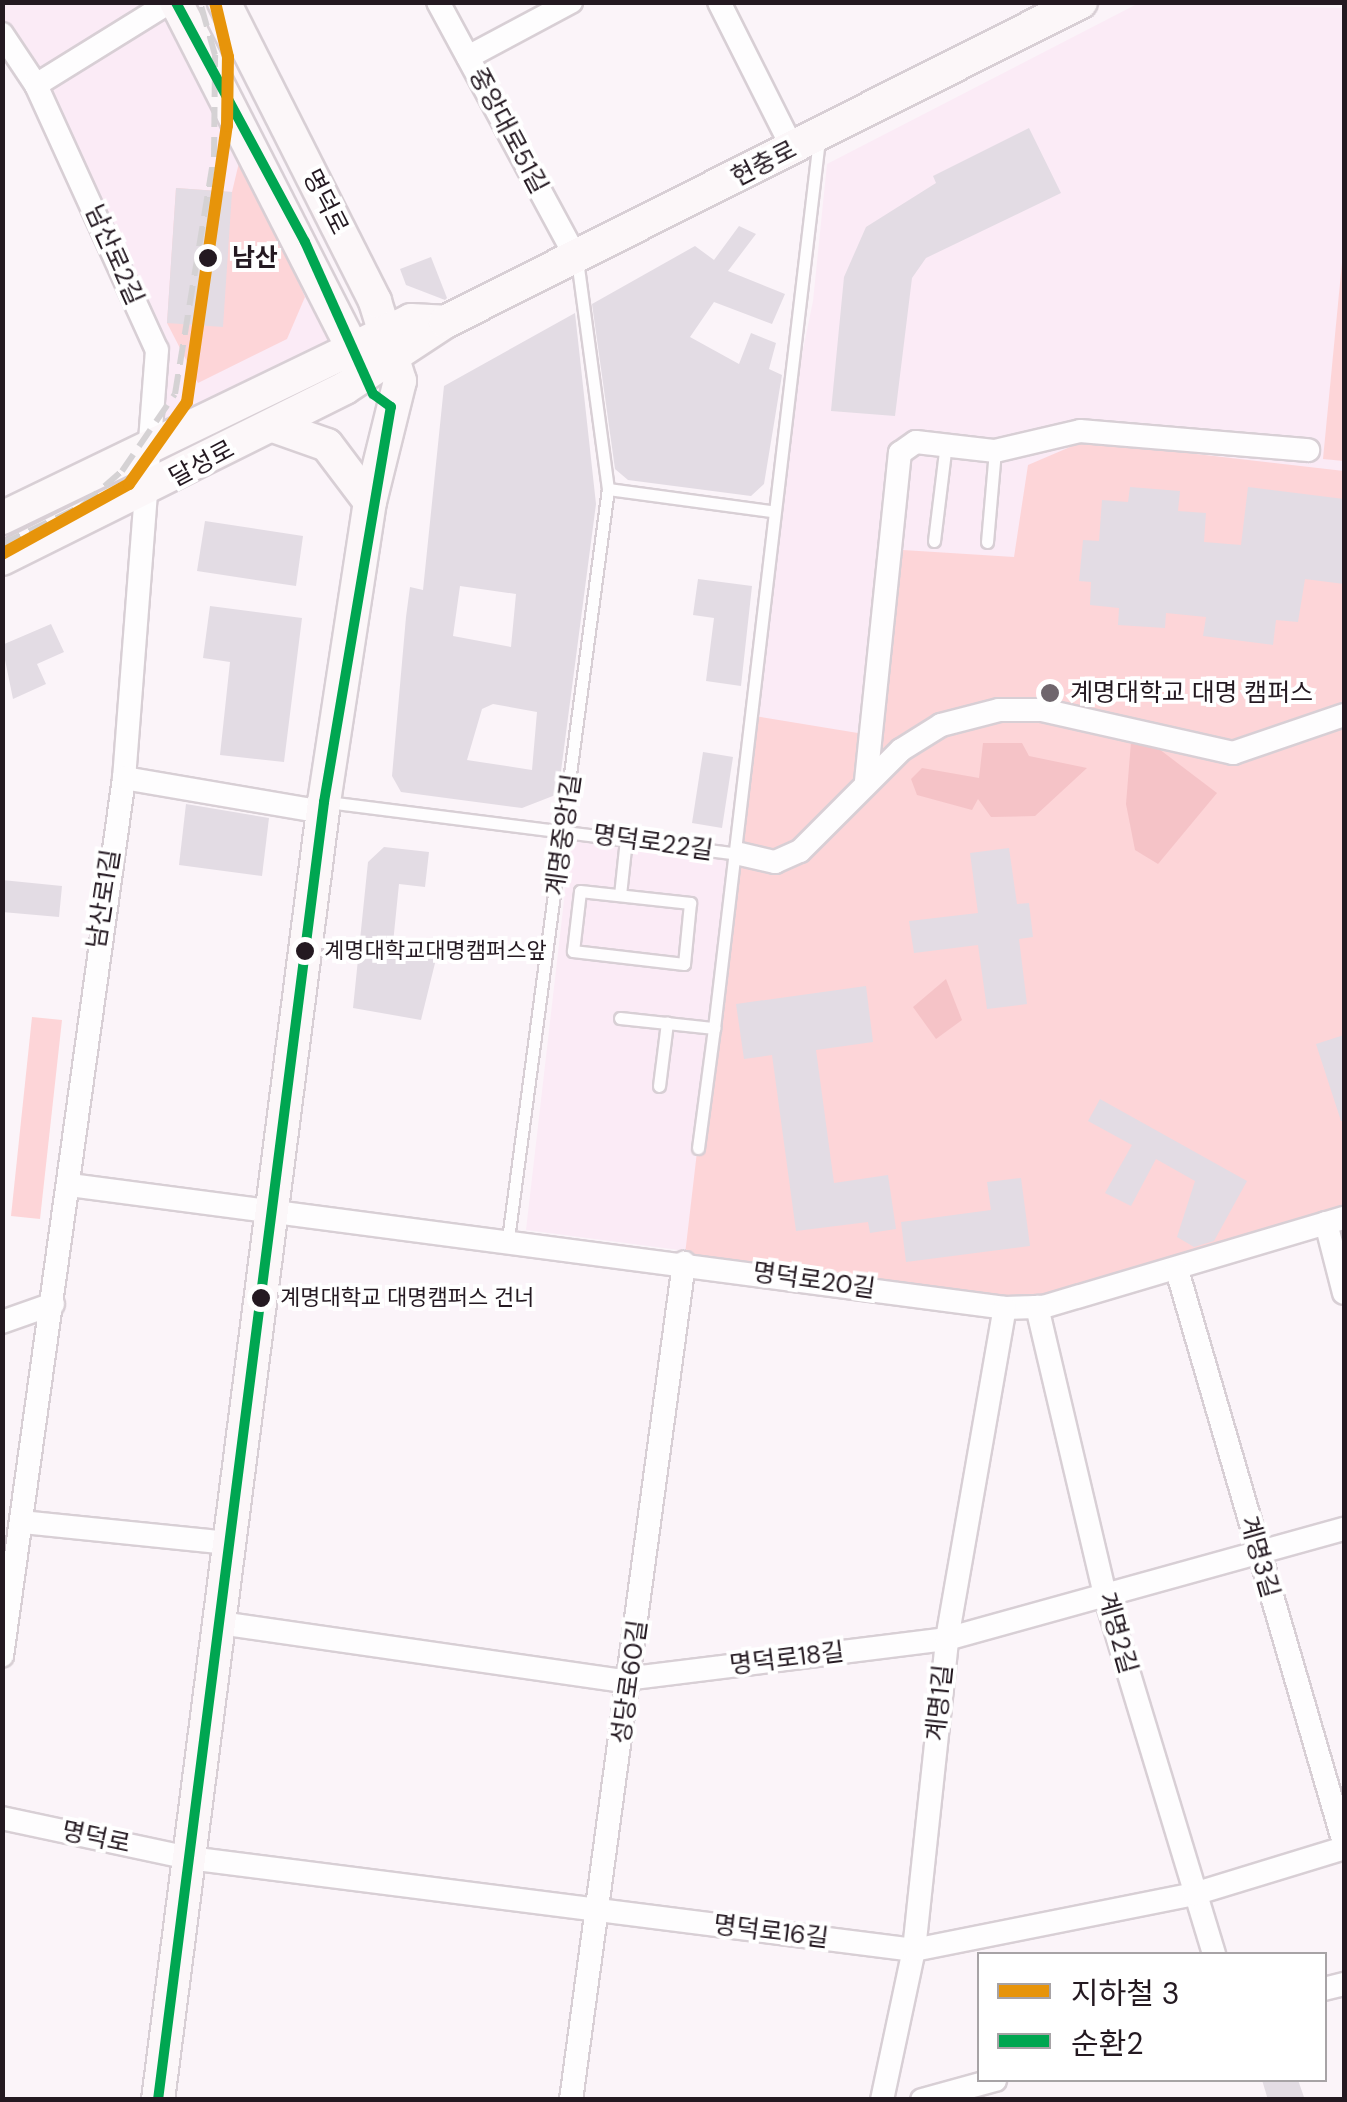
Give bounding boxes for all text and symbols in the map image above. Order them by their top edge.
street label: 중앙대로51길 [462,63,554,199]
street label: 현충로 [726,135,802,193]
street label: 명덕로 [296,164,354,240]
street label: 남산로2길 [79,200,149,310]
marker: 남산 [193,243,223,273]
place label: 남산 [232,243,278,273]
street label: 달성로 [164,435,240,493]
place label: 계명대학교 대명 캠퍼스 [1070,678,1313,708]
marker: 계명대학교 대명 캠퍼스 [1039,682,1061,704]
street label: 계명중앙1길 [541,772,587,898]
street label: 명덕로22길 [591,820,715,866]
street label: 남산로1길 [81,847,127,951]
place label: 계명대학교대명캠퍼스앞 [324,938,547,964]
marker: 계명대학교대명캠퍼스앞 [295,941,315,961]
street label: 명덕로20길 [751,1258,877,1304]
place label: 계명대학교 대명캠퍼스 건너 [280,1285,535,1311]
marker: 계명대학교 대명캠퍼스 건너 [251,1288,271,1308]
street label: 계명3길 [1233,1513,1285,1601]
street label: 계명2길 [1091,1589,1143,1677]
street label: 성당로60길 [606,1618,654,1746]
street label: 명덕로18길 [728,1637,846,1681]
street label: 계명1길 [921,1663,959,1743]
street label: 명덕로 [59,1816,133,1860]
street label: 명덕로16길 [712,1910,830,1954]
legend [977,1952,1327,2082]
text: 지하철 3 [1071,1974,1180,2013]
text: 순환2 [1071,2024,1143,2063]

